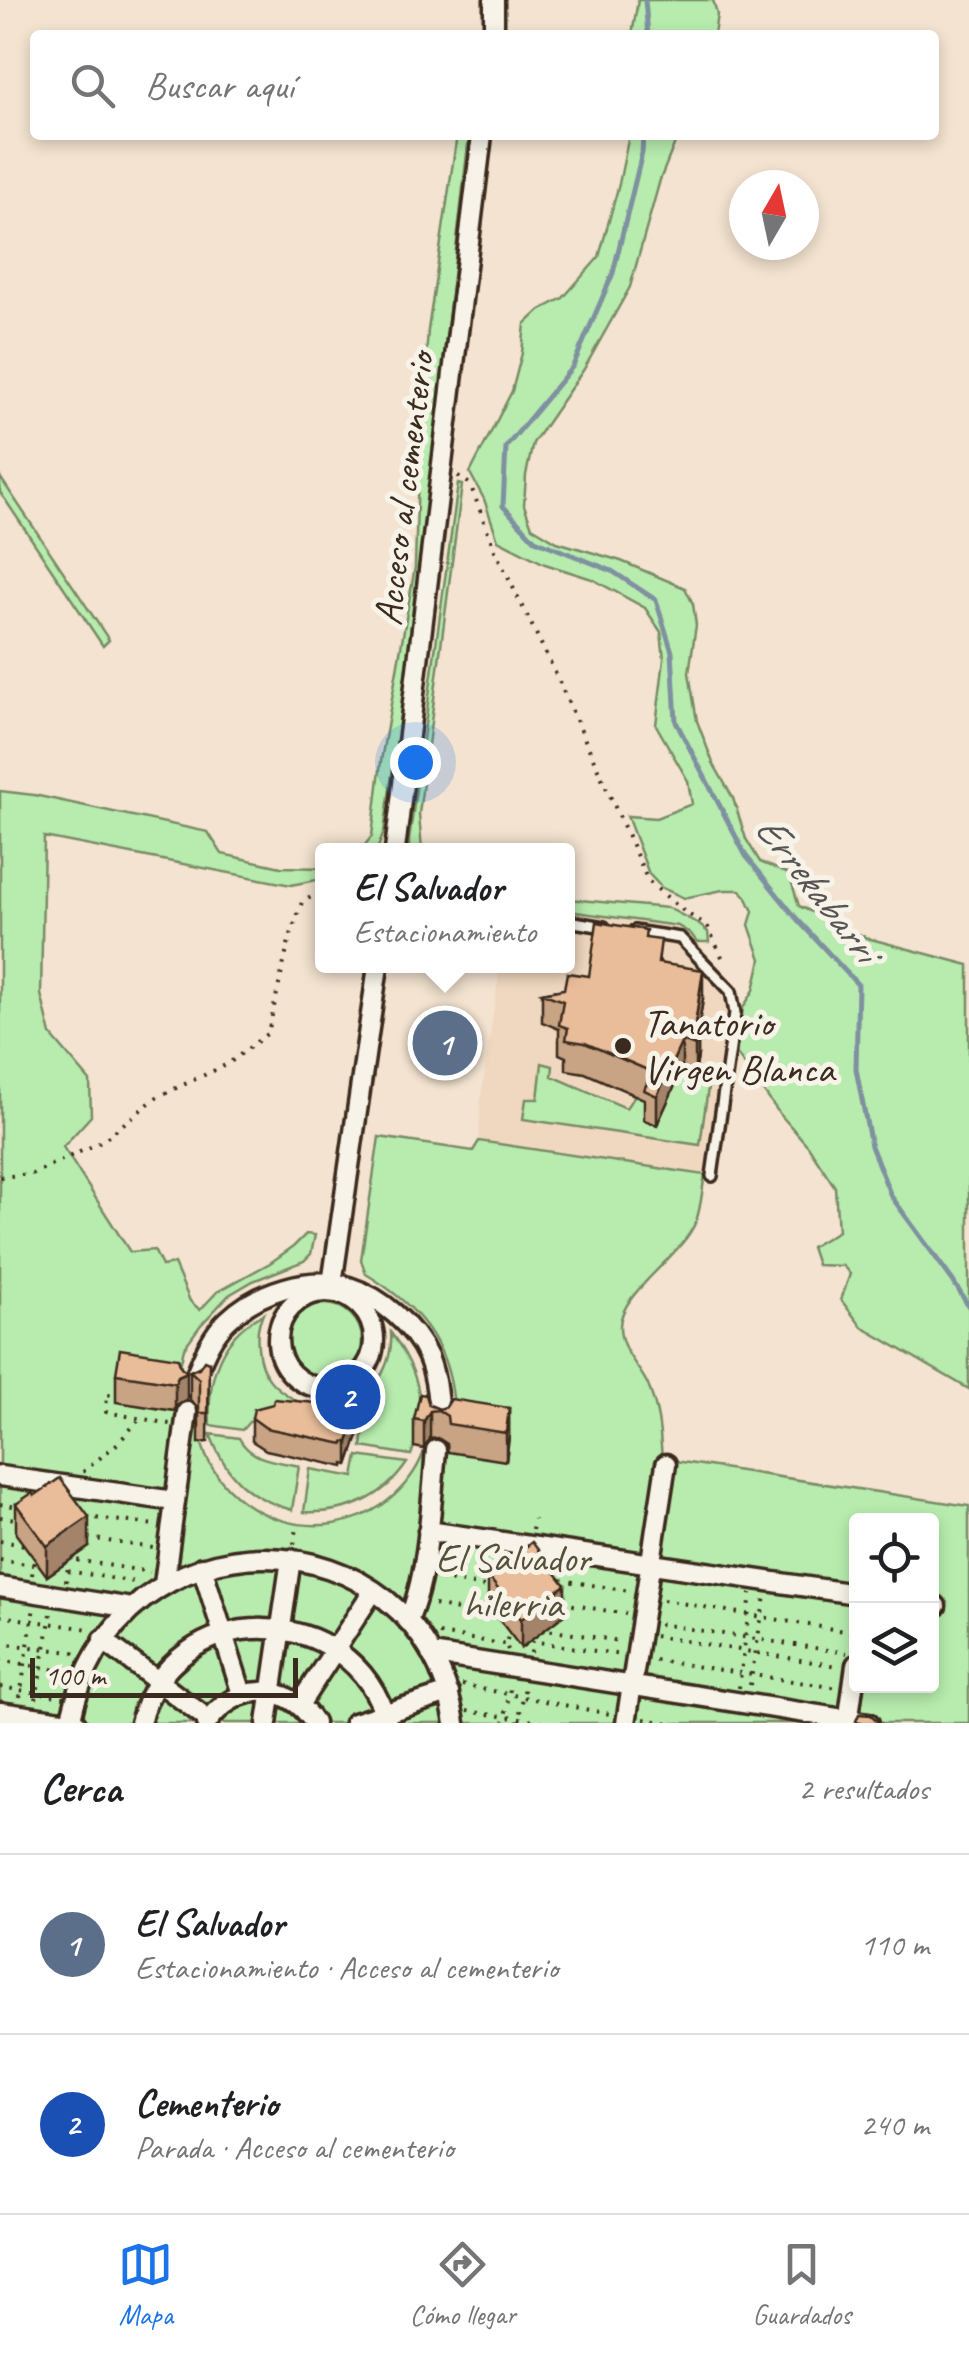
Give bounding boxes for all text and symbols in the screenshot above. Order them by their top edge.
search box [30,30,939,140]
icon: search [65,58,120,113]
text: Buscar aquí [145,62,294,109]
north arrow [729,170,819,260]
street label: Acceso al cementerio [362,346,446,628]
your location [390,737,441,788]
water label: Errekabarri [743,804,897,980]
popup [315,843,575,973]
text: El Salvador [354,864,503,911]
text: Estacionamiento [354,911,536,952]
place label: Tanatorio Virgen Blanca [643,998,837,1094]
pin: 1 [412,1006,478,1080]
marker: Tanatorio Virgen Blanca [612,1035,634,1057]
pin: 2 [316,1360,380,1434]
map controls [849,1513,939,1693]
button: locate [849,1513,939,1603]
park label: El Salvador hilerria [436,1533,593,1629]
button: layers [849,1603,939,1693]
scale bar [30,1653,298,1698]
text: 100 m [45,1658,105,1693]
text: Cerca [40,1762,122,1815]
text: 2 resultados [798,1768,929,1809]
text: El Salvador [135,1900,284,1947]
text: 1 [65,1924,80,1965]
text: 110 m [860,1924,929,1965]
text: Estacionamiento · Acceso al cementerio [135,1947,558,1988]
text: Cementerio [135,2080,278,2127]
text: 2 [65,2104,80,2145]
text: 240 m [860,2104,929,2145]
text: Parada · Acceso al cementerio [135,2127,454,2168]
tab: Mapa [118,2237,173,2332]
tab: Cómo llegar [410,2237,516,2332]
tab: Guardados [752,2237,851,2332]

